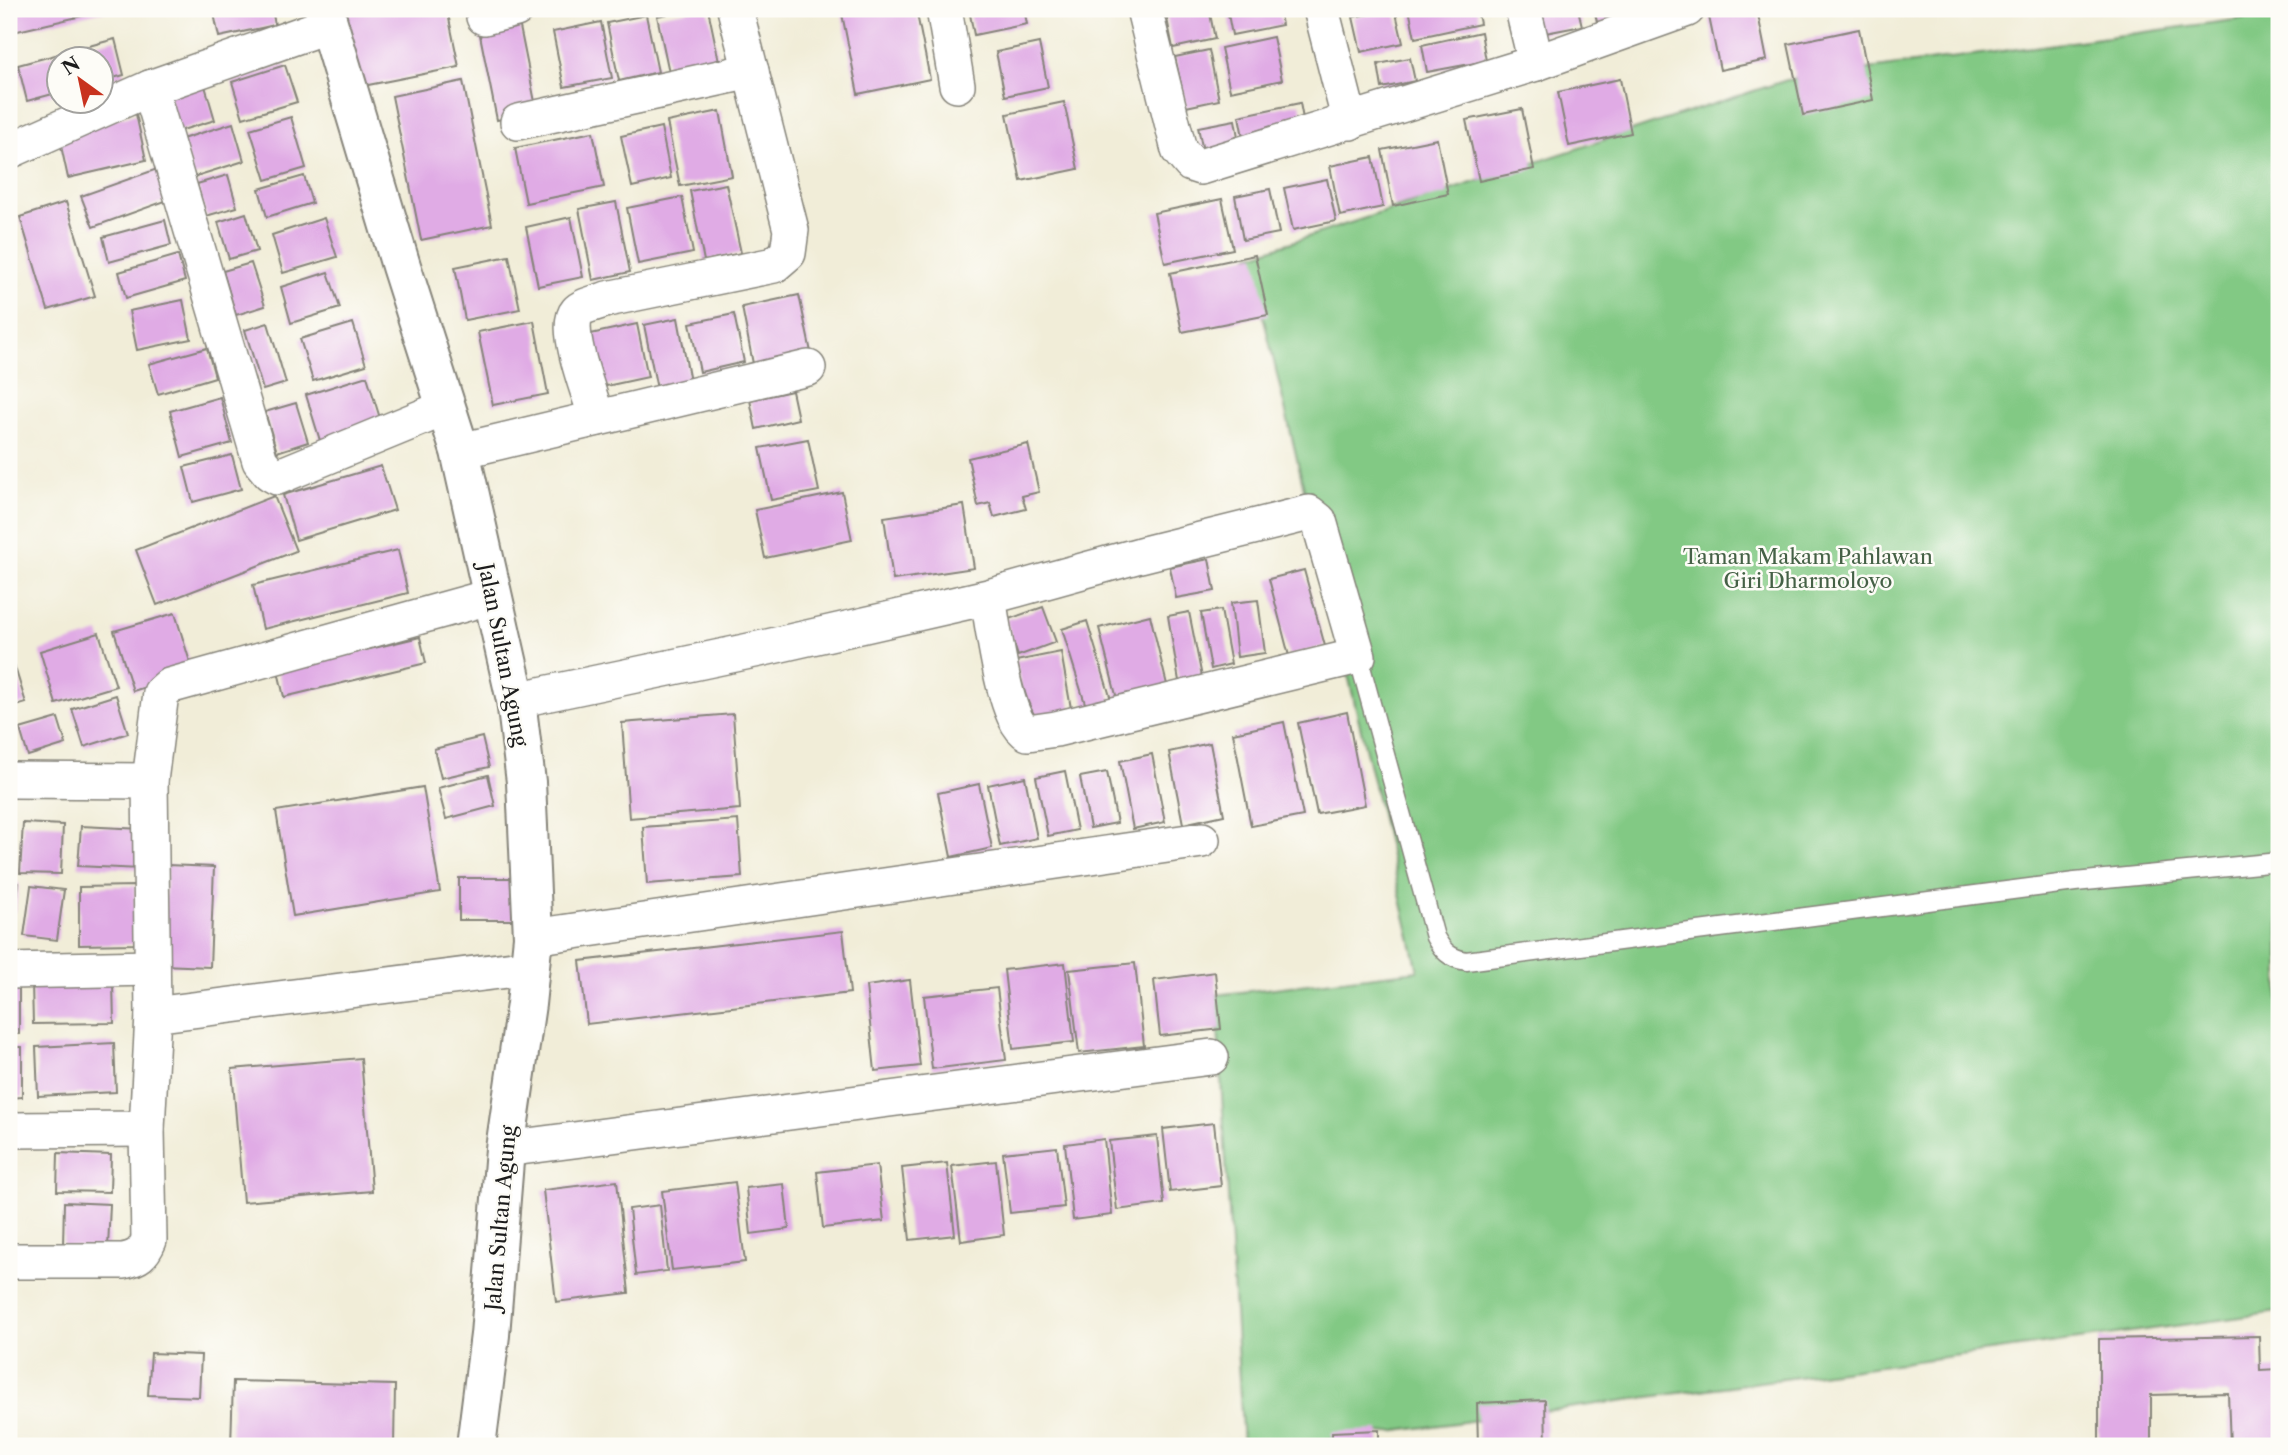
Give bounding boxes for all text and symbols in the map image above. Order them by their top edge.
north arrow [46,46,116,116]
text: N [58,52,84,80]
park label: Taman Makam Pahlawan Giri Dharmoloyo [1683,544,1933,593]
street label: Jalan Sultan Agung [473,558,534,750]
street label: Jalan Sultan Agung [480,1123,521,1315]

